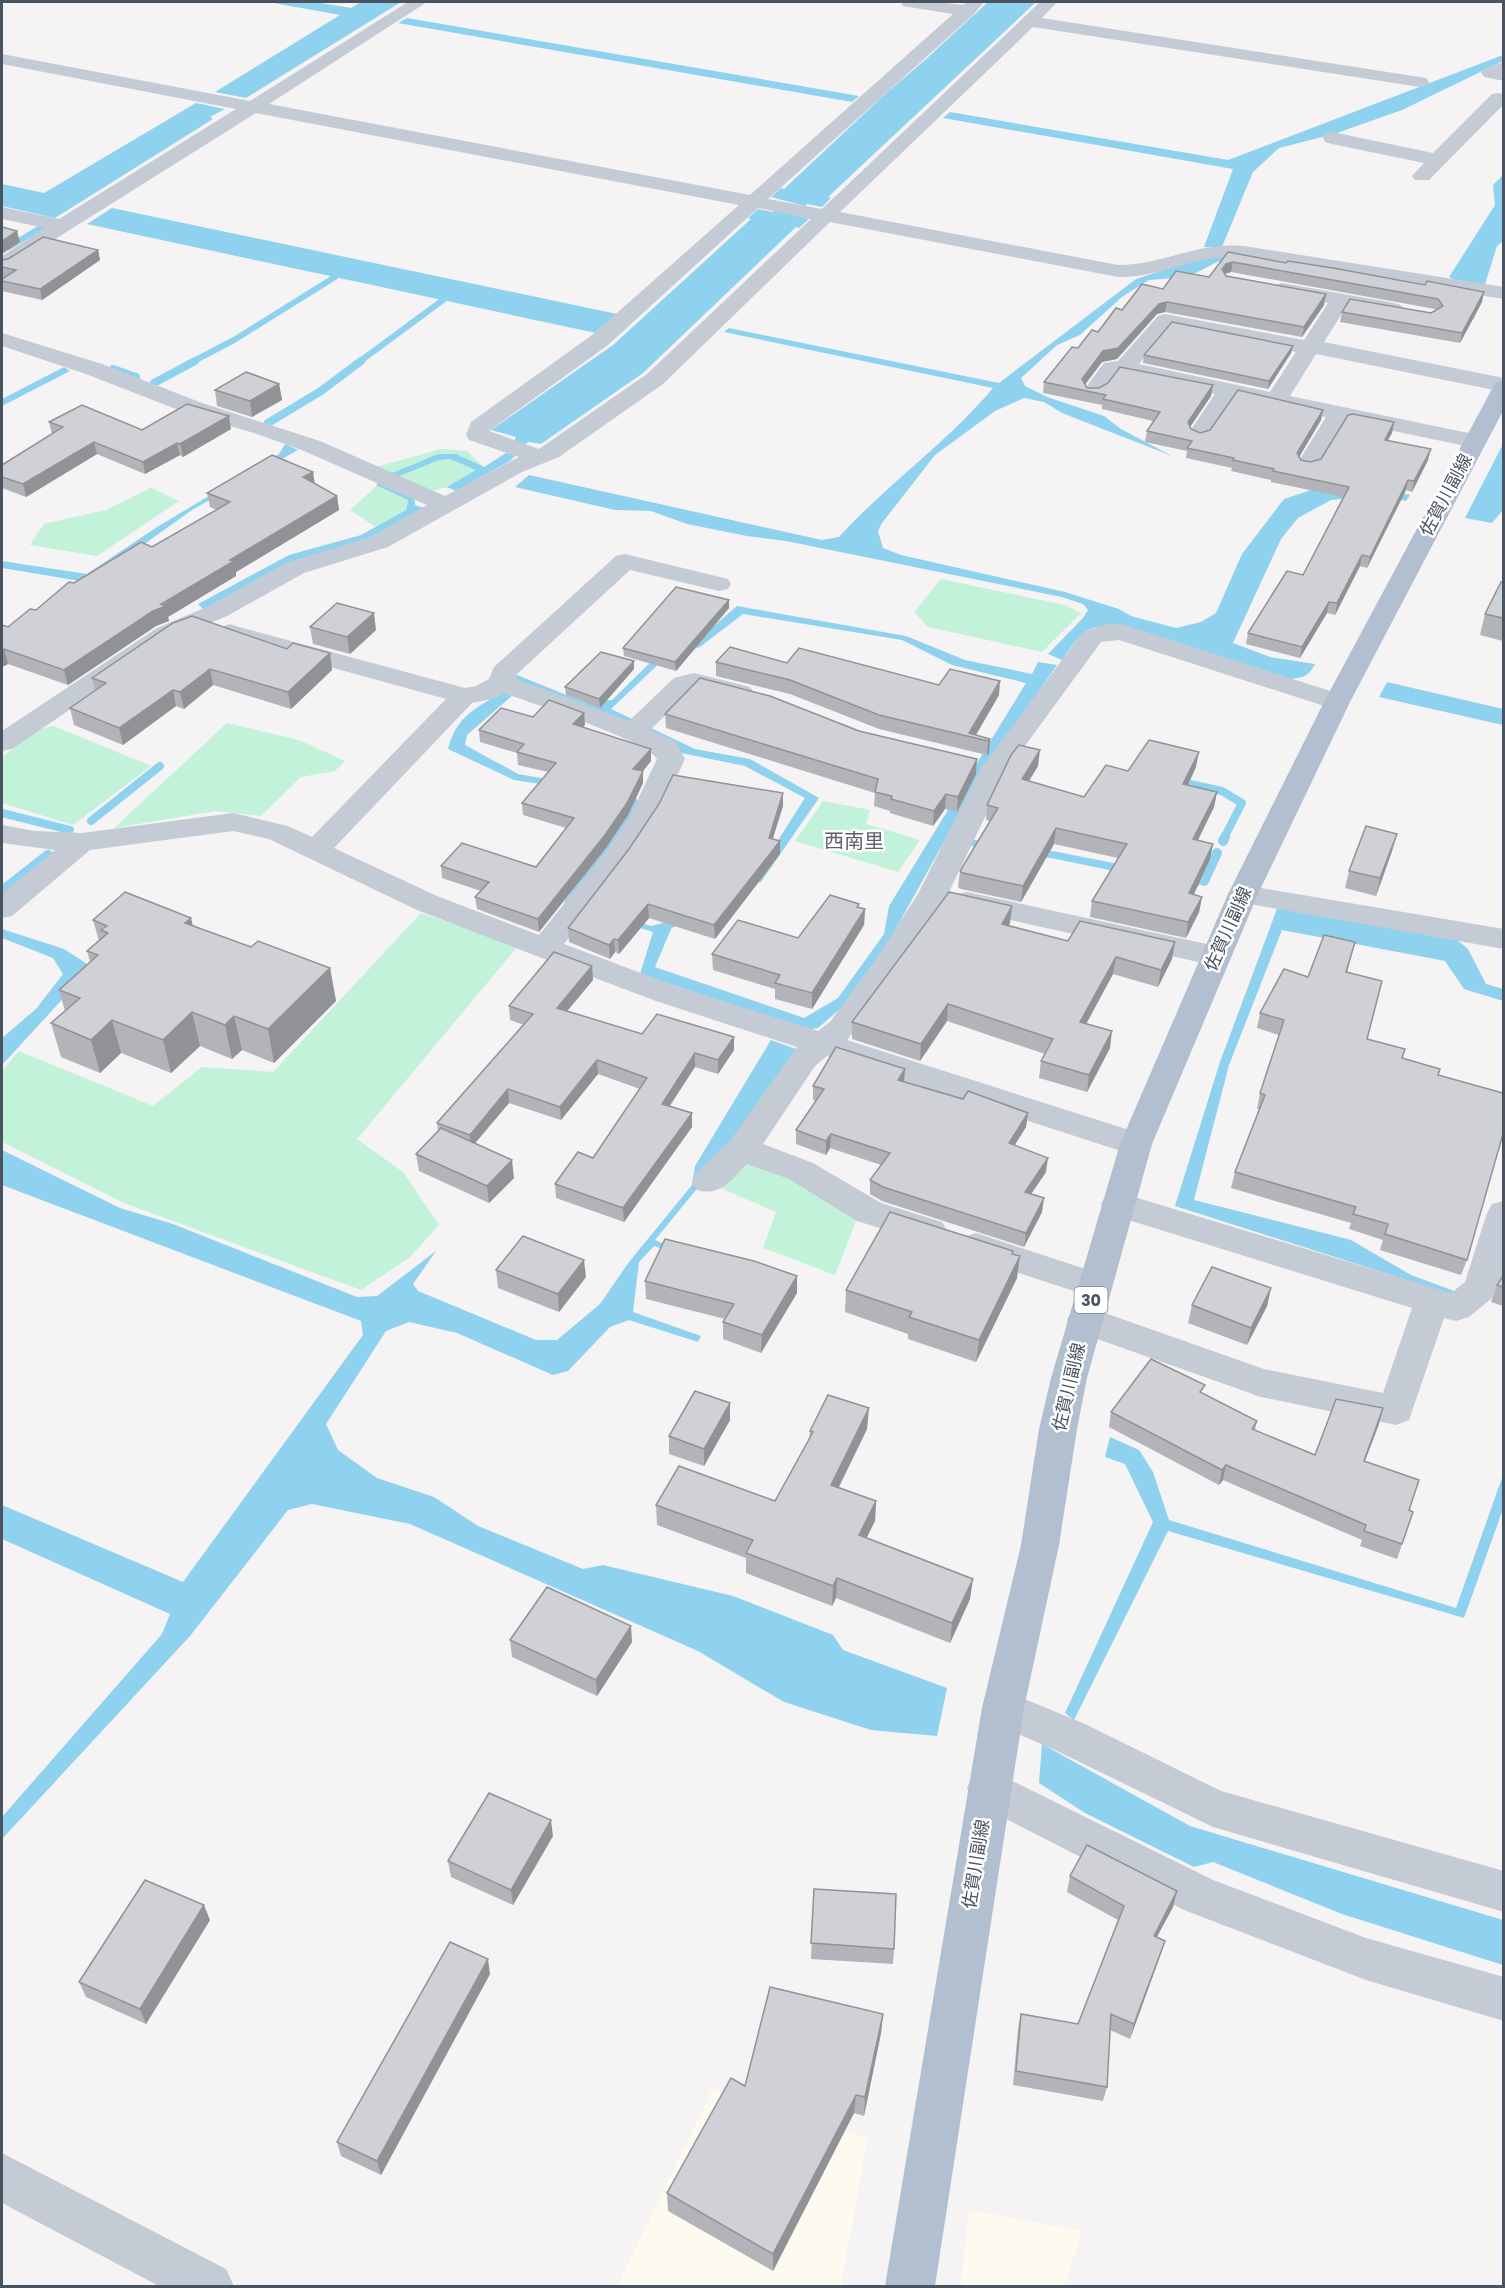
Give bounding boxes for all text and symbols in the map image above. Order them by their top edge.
street label: 佐賀川副線 [1413,449,1478,540]
district label: 西南里 [824,827,884,855]
street label: 佐賀川副線 [1198,883,1257,975]
road number: 30 [1074,1287,1108,1313]
street label: 佐賀川副線 [1046,1340,1091,1434]
street label: 佐賀川副線 [956,1818,995,1910]

